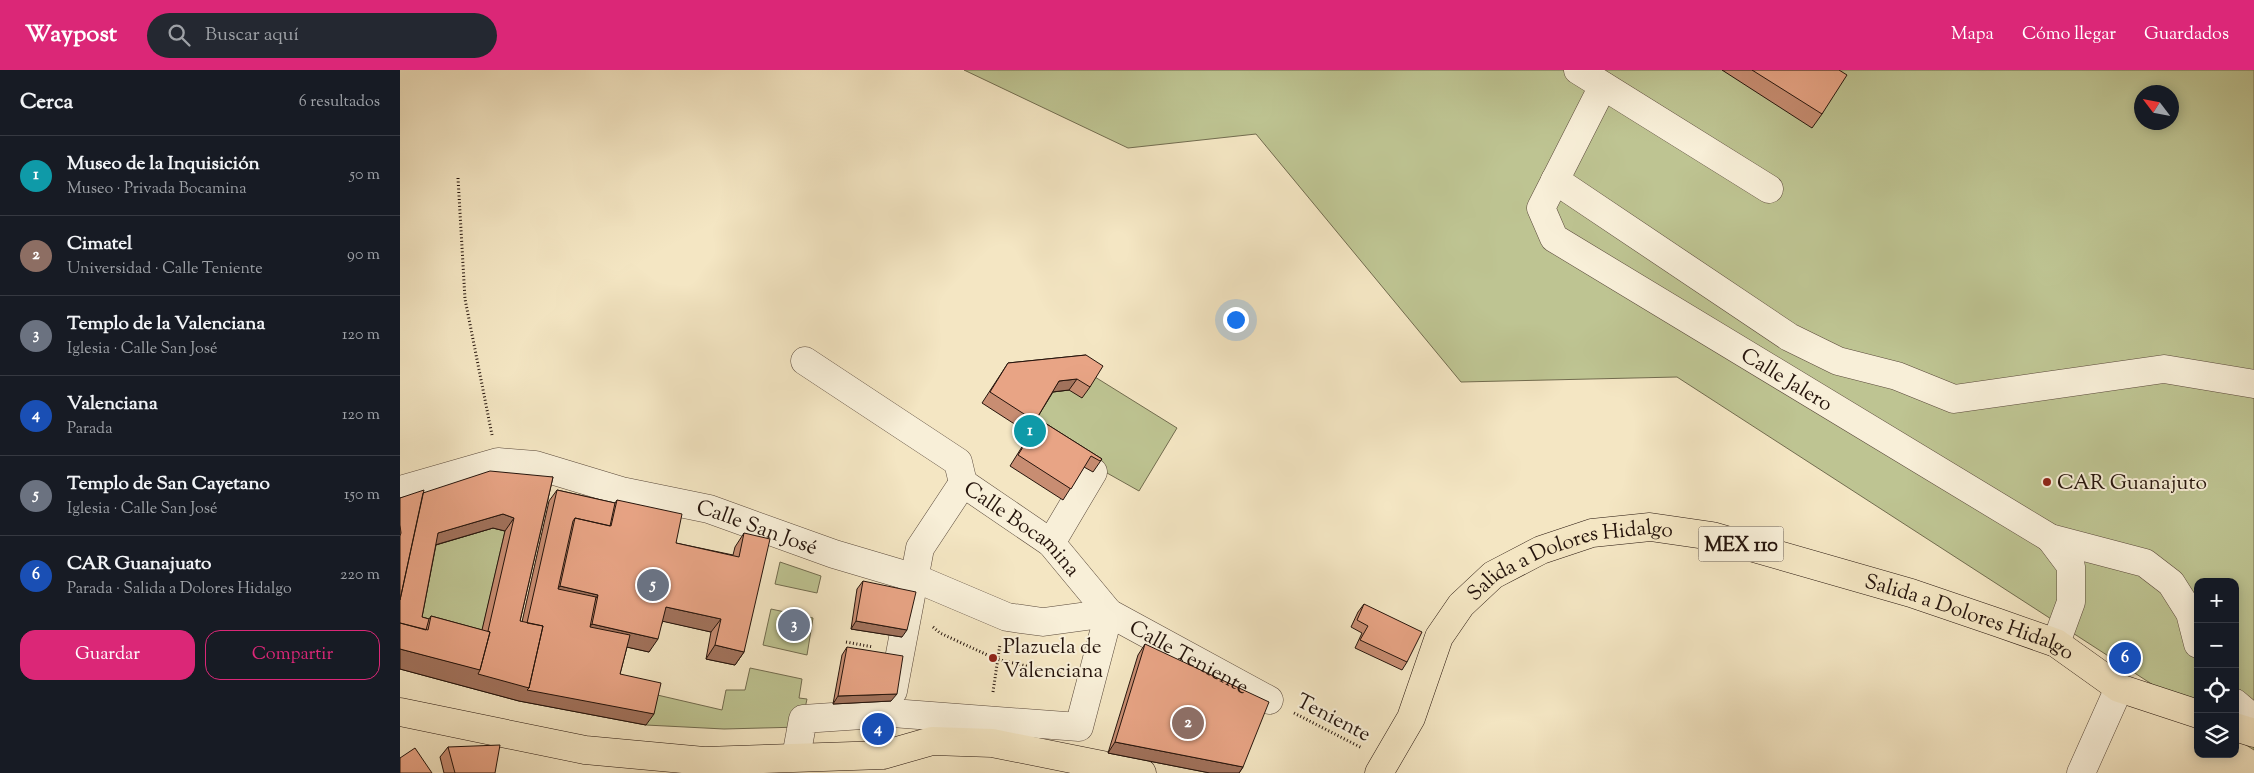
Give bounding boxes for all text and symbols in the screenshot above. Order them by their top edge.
search box [147,13,497,58]
text: Waypost [25,18,117,52]
icon: search [165,21,193,49]
text: Buscar aquí [205,22,299,49]
text: Mapa [1951,22,1994,48]
text: Cómo llegar [2022,22,2116,48]
text: Guardados [2144,22,2229,48]
north arrow [2134,85,2179,130]
text: Cerca [20,88,73,118]
text: 6 resultados [299,91,380,114]
text: Museo de la Inquisición [67,151,260,178]
text: 1 [33,164,39,187]
text: 50 m [349,164,380,187]
text: Museo · Privada Bocamina [67,178,247,201]
text: Cimatel [67,231,132,258]
text: 2 [32,244,40,267]
text: 90 m [347,244,380,267]
text: Universidad · Calle Teniente [67,258,263,281]
your location [1223,307,1249,333]
text: Templo de la Valenciana [67,311,265,338]
text: 3 [33,324,39,347]
text: 120 m [342,324,380,347]
text: Iglesia · Calle San José [67,338,217,361]
street label: Calle Jalero [1734,341,1838,420]
text: Valenciana [67,391,158,418]
text: 4 [32,404,40,427]
text: 120 m [342,404,380,427]
pin: 1 [1014,412,1046,450]
text: Parada [67,418,113,441]
place label: CAR Guanajuto [2057,469,2207,499]
text: Templo de San Cayetano [67,471,270,498]
street label: Calle Bocamina [957,475,1086,584]
marker: CAR Guanajuto [2041,476,2053,488]
text: 5 [33,484,39,507]
text: 150 m [344,484,380,507]
street label: Calle San José [694,494,821,564]
text: Iglesia · Calle San José [67,498,217,521]
street label: Salida a Dolores Hidalgo [1461,514,1675,609]
road number: MEX 110 [1698,526,1784,562]
text: CAR Guanajuato [67,551,211,578]
text: 6 [32,564,40,587]
text: 220 m [340,564,380,587]
pin: 5 [637,566,669,604]
street label: Salida a Dolores Hidalgo [1861,567,2080,669]
text: Parada · Salida a Dolores Hidalgo [67,578,292,601]
map controls [2194,578,2239,758]
button: + [2194,578,2239,623]
pin: 3 [778,606,810,644]
street label: Calle Teniente [1123,614,1254,703]
button: − [2194,623,2239,668]
button: Guardar [20,630,195,680]
button: Compartir [205,630,380,680]
place label: Plazuela de Valenciana [1003,633,1104,687]
pin: 6 [2109,639,2141,677]
marker: Plazuela de Valenciana [987,652,999,664]
button: locate [2194,668,2239,713]
street label: Teniente [1291,687,1376,750]
pin: 2 [1172,704,1204,742]
pin: 4 [862,710,894,748]
button: layers [2194,713,2239,758]

